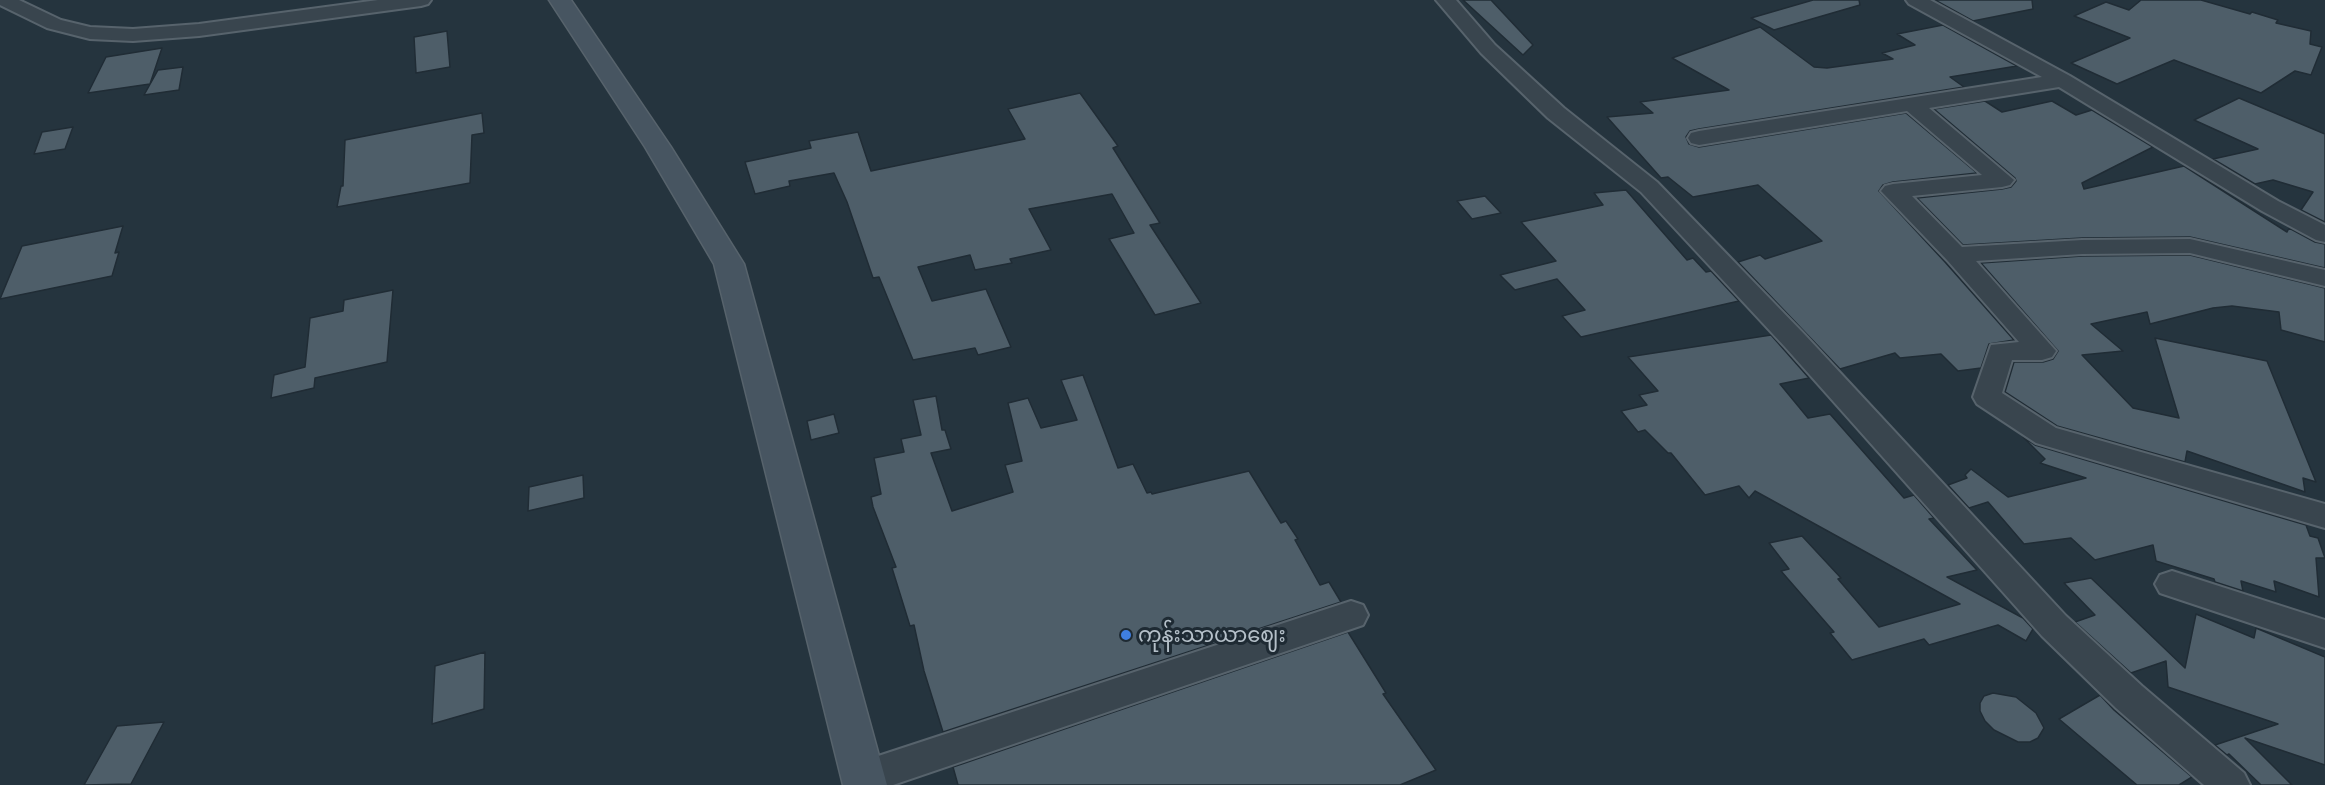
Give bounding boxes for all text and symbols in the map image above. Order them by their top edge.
place label: ကုန်းသာယာဈေး [1138,622,1286,648]
marker: ကုန်းသာယာဈေး [1119,628,1133,642]

